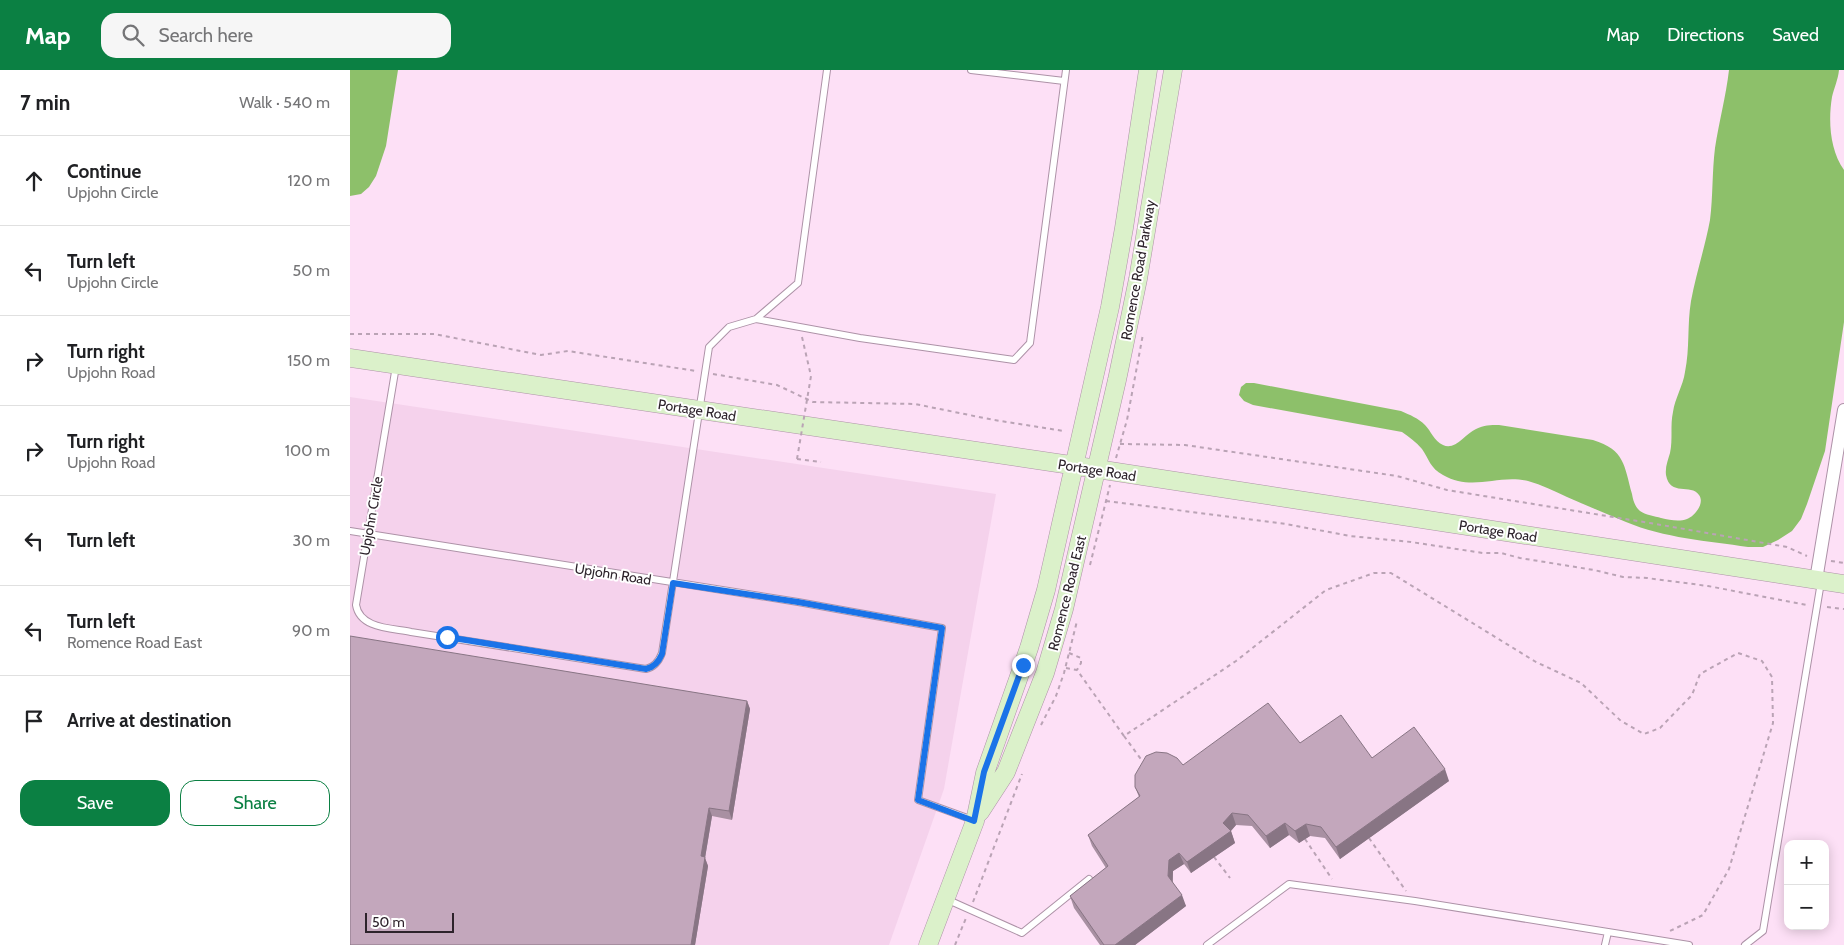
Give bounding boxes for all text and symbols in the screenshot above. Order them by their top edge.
search box [101,13,451,58]
text: Map [25,21,71,50]
icon: search [119,21,147,49]
text: Search here [159,24,253,47]
text: Map [1606,24,1639,46]
text: Directions [1667,24,1744,46]
text: Saved [1772,24,1819,46]
text: 7 min [20,90,70,115]
text: Walk · 540 m [239,93,330,112]
text: Continue [67,160,141,183]
icon: ahead [20,167,48,195]
text: 120 m [288,171,330,190]
text: Upjohn Circle [67,183,158,202]
street label: Romence Road Parkway [1117,198,1159,342]
text: Turn left [67,250,135,273]
icon: left [20,257,48,285]
text: 50 m [293,261,330,280]
text: Upjohn Circle [67,273,158,292]
text: Turn right [67,340,145,363]
icon: right [20,347,48,375]
text: 150 m [287,351,330,370]
text: Upjohn Road [67,363,155,382]
street label: Portage Road [657,395,737,425]
text: Turn right [67,430,145,453]
icon: right [20,437,48,465]
text: 100 m [285,441,330,460]
text: Upjohn Road [67,453,155,472]
street label: Portage Road [1057,455,1137,485]
street label: Upjohn Circle [355,475,387,557]
street label: Portage Road [1458,516,1538,546]
icon: left [20,527,48,555]
text: Turn left [67,529,135,552]
text: 30 m [293,531,330,550]
street label: Romence Road East [1044,533,1090,653]
street label: Upjohn Road [573,559,653,589]
text: Turn left [67,610,135,633]
icon: left [20,617,48,645]
text: 90 m [292,621,330,640]
route start [436,626,459,649]
text: Romence Road East [67,633,202,652]
route end [1012,654,1035,677]
icon: arrive [20,707,48,735]
text: Arrive at destination [67,709,231,732]
button: Save [20,780,170,826]
button: Share [180,780,330,826]
map controls [1784,840,1829,930]
button: + [1784,840,1829,885]
button: − [1784,885,1829,930]
scale bar [365,910,454,933]
text: 50 m [372,913,405,931]

